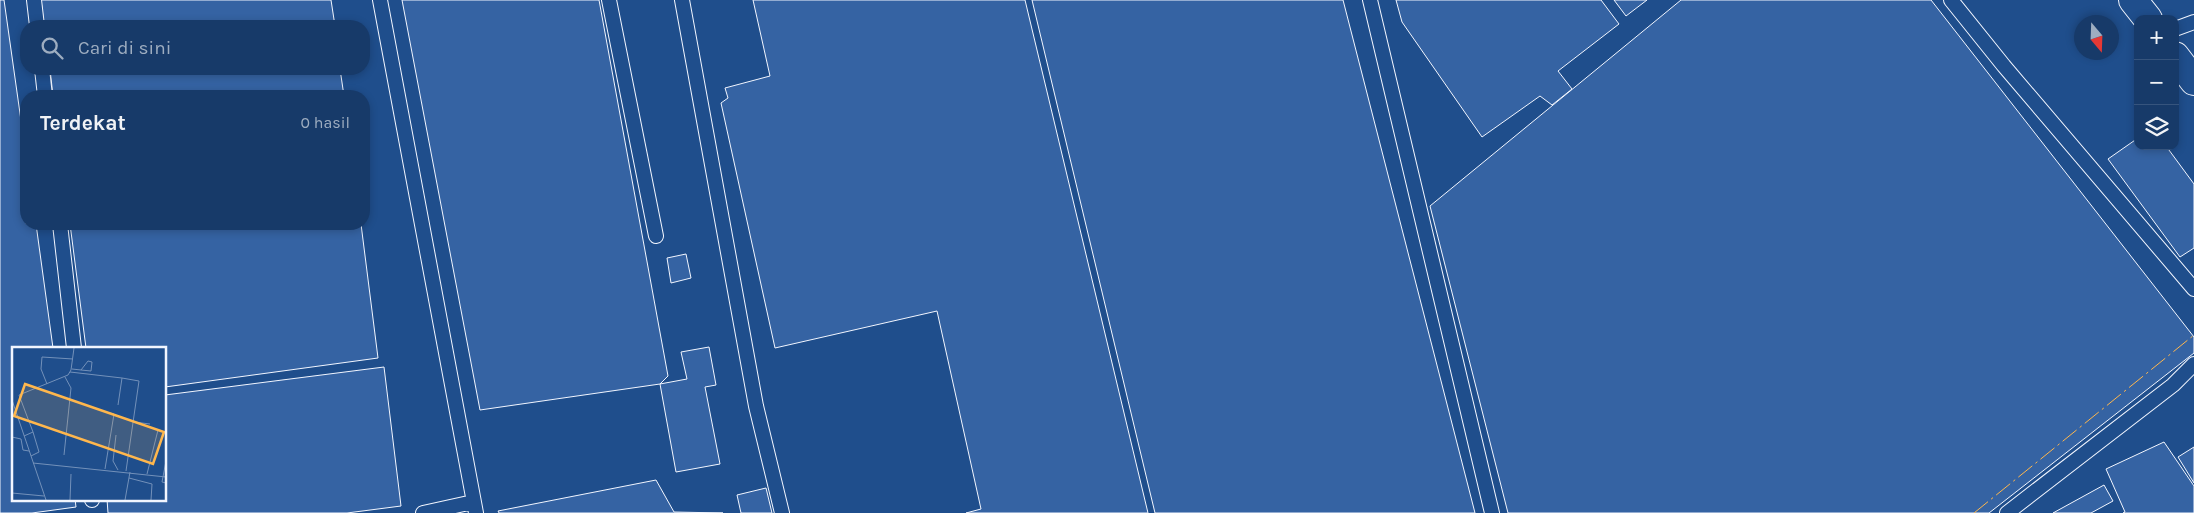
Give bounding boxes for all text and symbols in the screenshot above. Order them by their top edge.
north arrow [2074,15,2119,60]
map controls [2134,15,2179,150]
button: + [2134,15,2179,60]
search box [20,20,370,75]
icon: search [38,34,66,62]
text: Cari di sini [78,37,171,59]
button: − [2134,60,2179,105]
button: layers [2134,105,2179,150]
text: Terdekat [40,111,126,135]
text: 0 hasil [301,113,350,132]
inset map [12,347,166,500]

